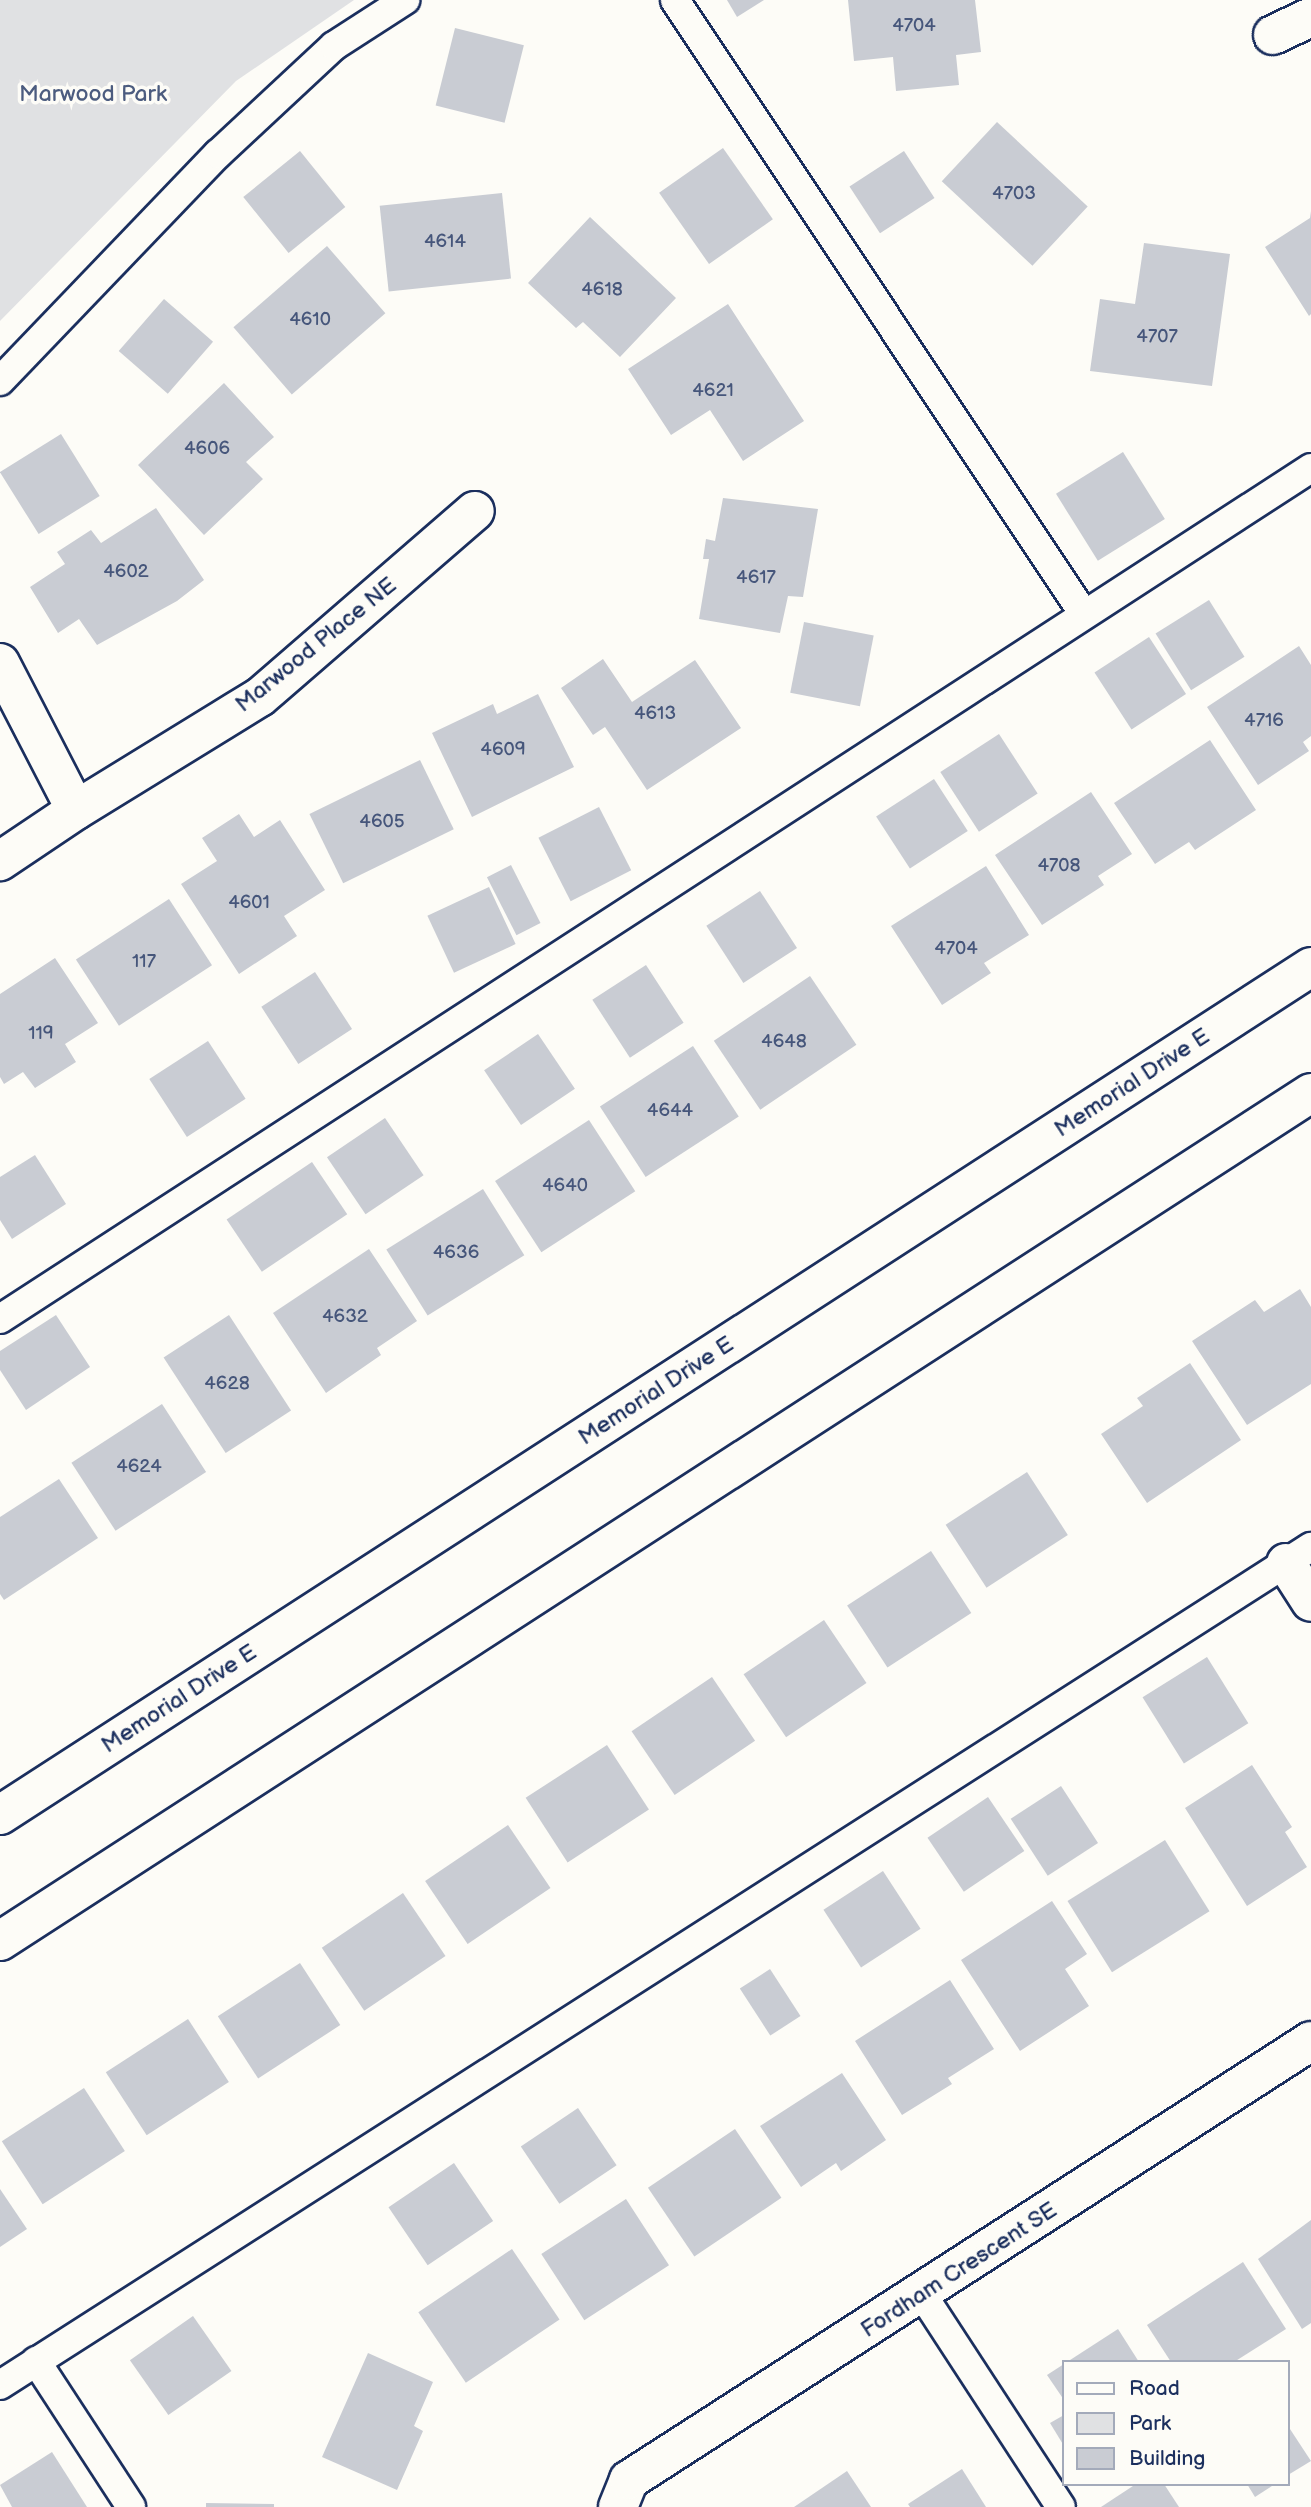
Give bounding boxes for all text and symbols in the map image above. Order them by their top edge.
house number: 4704 [892,15,936,37]
park label: Marwood Park [19,80,167,108]
house number: 4703 [992,183,1036,205]
house number: 4614 [424,231,466,253]
house number: 4618 [581,279,623,301]
house number: 4610 [289,309,331,331]
house number: 4707 [1136,326,1178,348]
house number: 4621 [692,380,734,402]
house number: 4606 [184,438,230,460]
house number: 4602 [103,561,149,583]
house number: 4617 [736,567,776,589]
street label: Marwood Place NE [230,572,402,718]
house number: 4613 [634,703,676,725]
house number: 4716 [1244,710,1284,732]
house number: 4609 [480,739,526,761]
house number: 4605 [359,811,405,833]
house number: 4708 [1037,855,1081,877]
house number: 4601 [228,892,270,914]
house number: 4704 [934,938,978,960]
house number: 117 [132,951,156,973]
house number: 119 [28,1023,54,1045]
street label: Memorial Drive E [1049,1023,1215,1143]
house number: 4648 [761,1031,807,1053]
house number: 4644 [647,1100,693,1122]
house number: 4640 [542,1175,588,1197]
house number: 4636 [433,1242,479,1264]
house number: 4632 [322,1306,368,1328]
street label: Memorial Drive E [573,1331,739,1451]
house number: 4628 [204,1373,250,1395]
house number: 4624 [116,1456,162,1478]
street label: Memorial Drive E [96,1639,262,1759]
street label: Fordham Crescent SE [856,2196,1062,2344]
legend [1062,2360,1290,2486]
text: Road [1129,2376,1180,2401]
text: Park [1129,2411,1171,2436]
text: Building [1129,2446,1205,2471]

